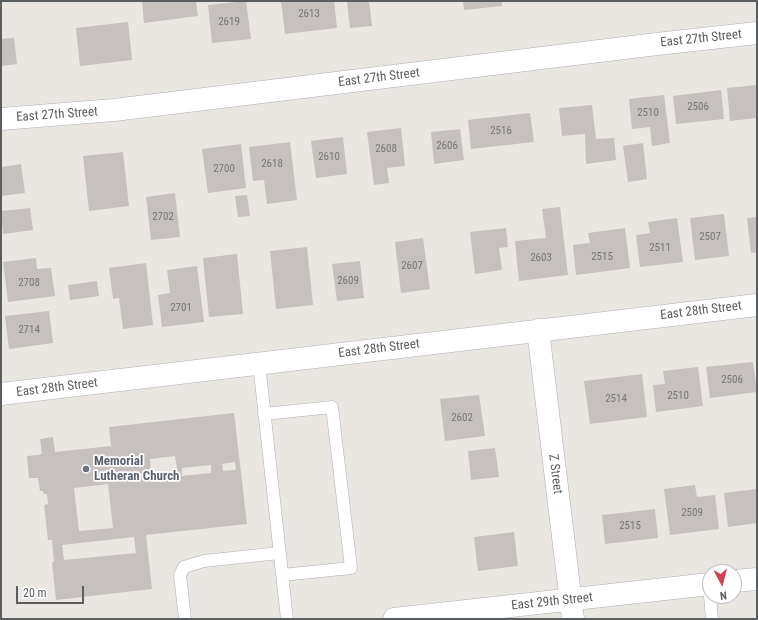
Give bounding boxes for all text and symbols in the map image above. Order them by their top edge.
house number: 2613 [298,7,320,21]
house number: 2619 [218,15,240,29]
street label: East 27th Street [659,27,743,51]
street label: East 27th Street [337,65,421,91]
house number: 2506 [687,100,709,114]
street label: East 27th Street [16,104,98,126]
house number: 2510 [637,106,659,120]
house number: 2516 [490,124,512,138]
house number: 2606 [436,139,458,153]
house number: 2608 [375,142,397,156]
house number: 2610 [318,150,340,164]
house number: 2618 [261,157,283,171]
house number: 2700 [213,162,235,176]
house number: 2702 [152,210,174,224]
house number: 2507 [699,230,721,244]
house number: 2511 [649,241,671,255]
house number: 2515 [591,250,613,264]
house number: 2603 [530,251,552,265]
house number: 2607 [401,259,423,273]
house number: 2609 [337,274,359,288]
house number: 2708 [18,276,40,290]
street label: East 28th Street [659,298,743,324]
house number: 2701 [170,301,192,315]
house number: 2714 [18,323,40,337]
street label: East 28th Street [337,336,421,362]
house number: 2506 [721,373,743,387]
street label: East 28th Street [15,375,99,401]
house number: 2510 [667,389,689,403]
house number: 2514 [605,392,627,406]
house number: 2602 [451,411,473,425]
street label: Z Street [545,453,565,495]
place label: Memorial Lutheran Church [94,454,180,485]
marker: Memorial Lutheran Church [81,464,91,474]
house number: 2509 [681,506,703,520]
house number: 2515 [619,519,641,533]
north arrow [702,564,742,604]
scale bar [18,578,86,604]
text: 20 m [23,586,47,600]
text: N [719,589,728,602]
street label: East 29th Street [510,590,594,614]

